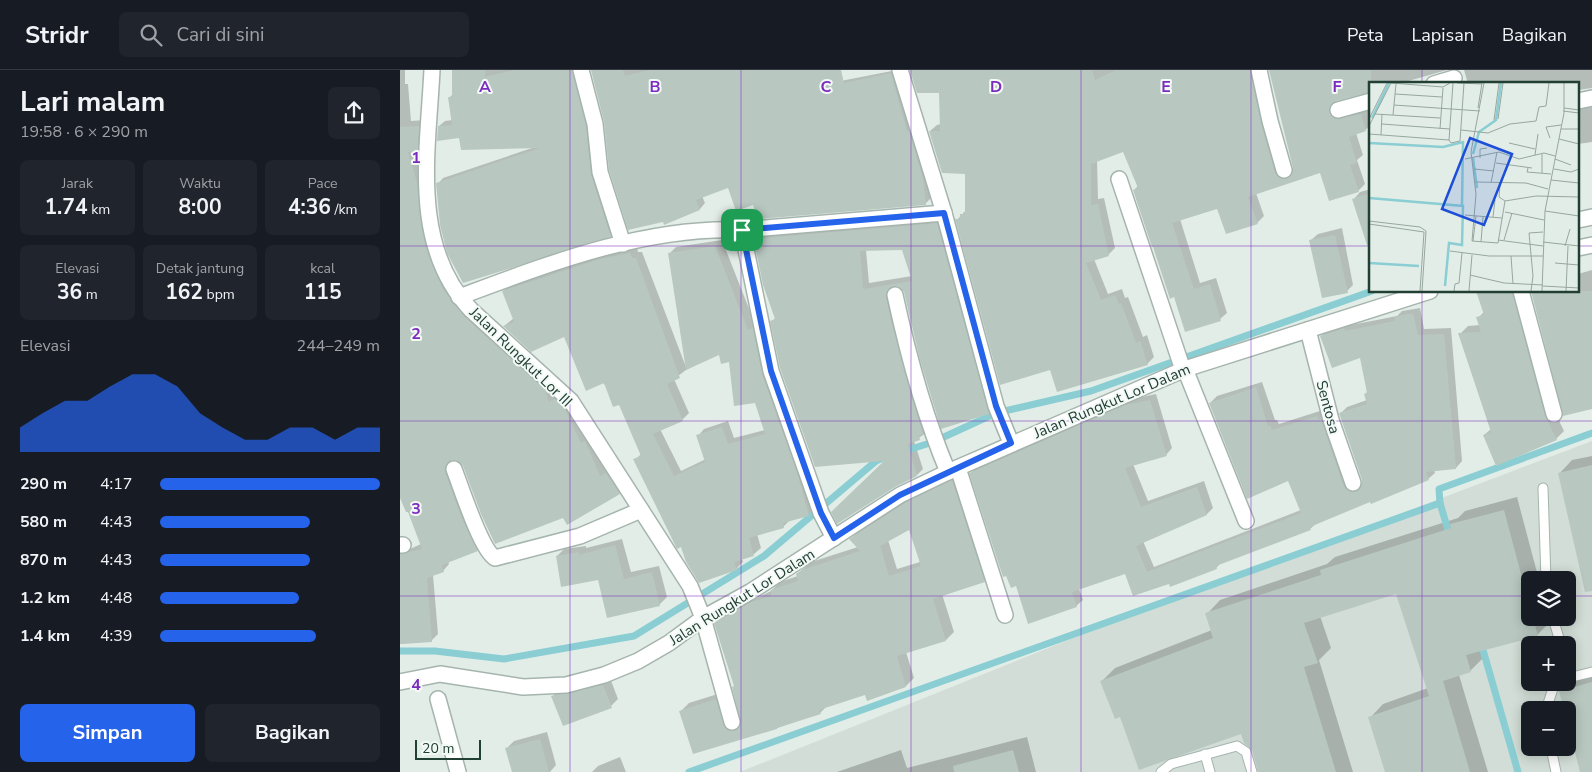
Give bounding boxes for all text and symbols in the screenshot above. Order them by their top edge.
search box [119,12,469,57]
text: Stridr [25,19,89,51]
icon: search [137,21,165,49]
text: Cari di sini [177,22,264,48]
text: Peta [1347,23,1383,47]
text: Lapisan [1411,23,1474,47]
text: Bagikan [1502,23,1567,47]
text: A [479,76,491,98]
text: B [649,76,661,98]
text: C [821,76,832,98]
text: D [990,76,1002,98]
text: E [1161,76,1171,98]
text: F [1333,76,1342,98]
inset map [1369,82,1580,292]
text: Lari malam [20,83,165,121]
button: share [328,87,380,139]
text: 19:58 · 6 × 290 m [20,121,148,143]
text: 1 [411,147,421,169]
text: Jarak [62,174,93,193]
text: Waktu [179,174,221,193]
text: Pace [308,174,338,193]
text: 1.74 [45,193,88,221]
text: 8:00 [178,193,222,221]
text: 4:36 [288,193,331,221]
text: km [88,200,110,219]
text: /km [331,200,357,219]
pin [721,209,763,251]
icon: arrive [728,216,756,244]
text: Elevasi [55,259,99,278]
text: Detak jantung [156,259,244,278]
text: kcal [310,259,335,278]
text: 36 [57,278,82,306]
text: 162 [165,278,203,306]
text: 115 [304,278,342,306]
text: m [82,285,98,304]
text: bpm [203,285,235,304]
street label: Jalan Rungkut Lor III [465,302,577,411]
text: 2 [411,323,421,345]
text: Elevasi [20,335,70,357]
text: 244–249 m [297,335,380,357]
street label: Jalan Rungkut Lor Dalam [1030,359,1193,443]
street label: Sentosa [1311,378,1345,436]
text: 290 m [20,473,67,495]
text: 4:17 [100,473,132,495]
text: 3 [411,498,421,520]
text: 580 m [20,511,67,533]
text: 4:43 [100,511,132,533]
street label: Jalan Rungkut Lor Dalam [664,544,819,651]
text: 870 m [20,549,67,571]
text: 4:43 [100,549,132,571]
map controls [1521,571,1576,756]
button: layers [1521,571,1576,626]
text: 1.2 km [20,587,70,609]
text: 4:48 [100,587,132,609]
text: 1.4 km [20,625,70,647]
text: 4:39 [100,625,132,647]
button: + [1521,636,1576,691]
text: 4 [411,674,421,696]
button: − [1521,701,1576,756]
button: Simpan [20,704,195,762]
button: Bagikan [205,704,380,762]
scale bar [415,737,481,760]
text: 20 m [422,739,454,758]

